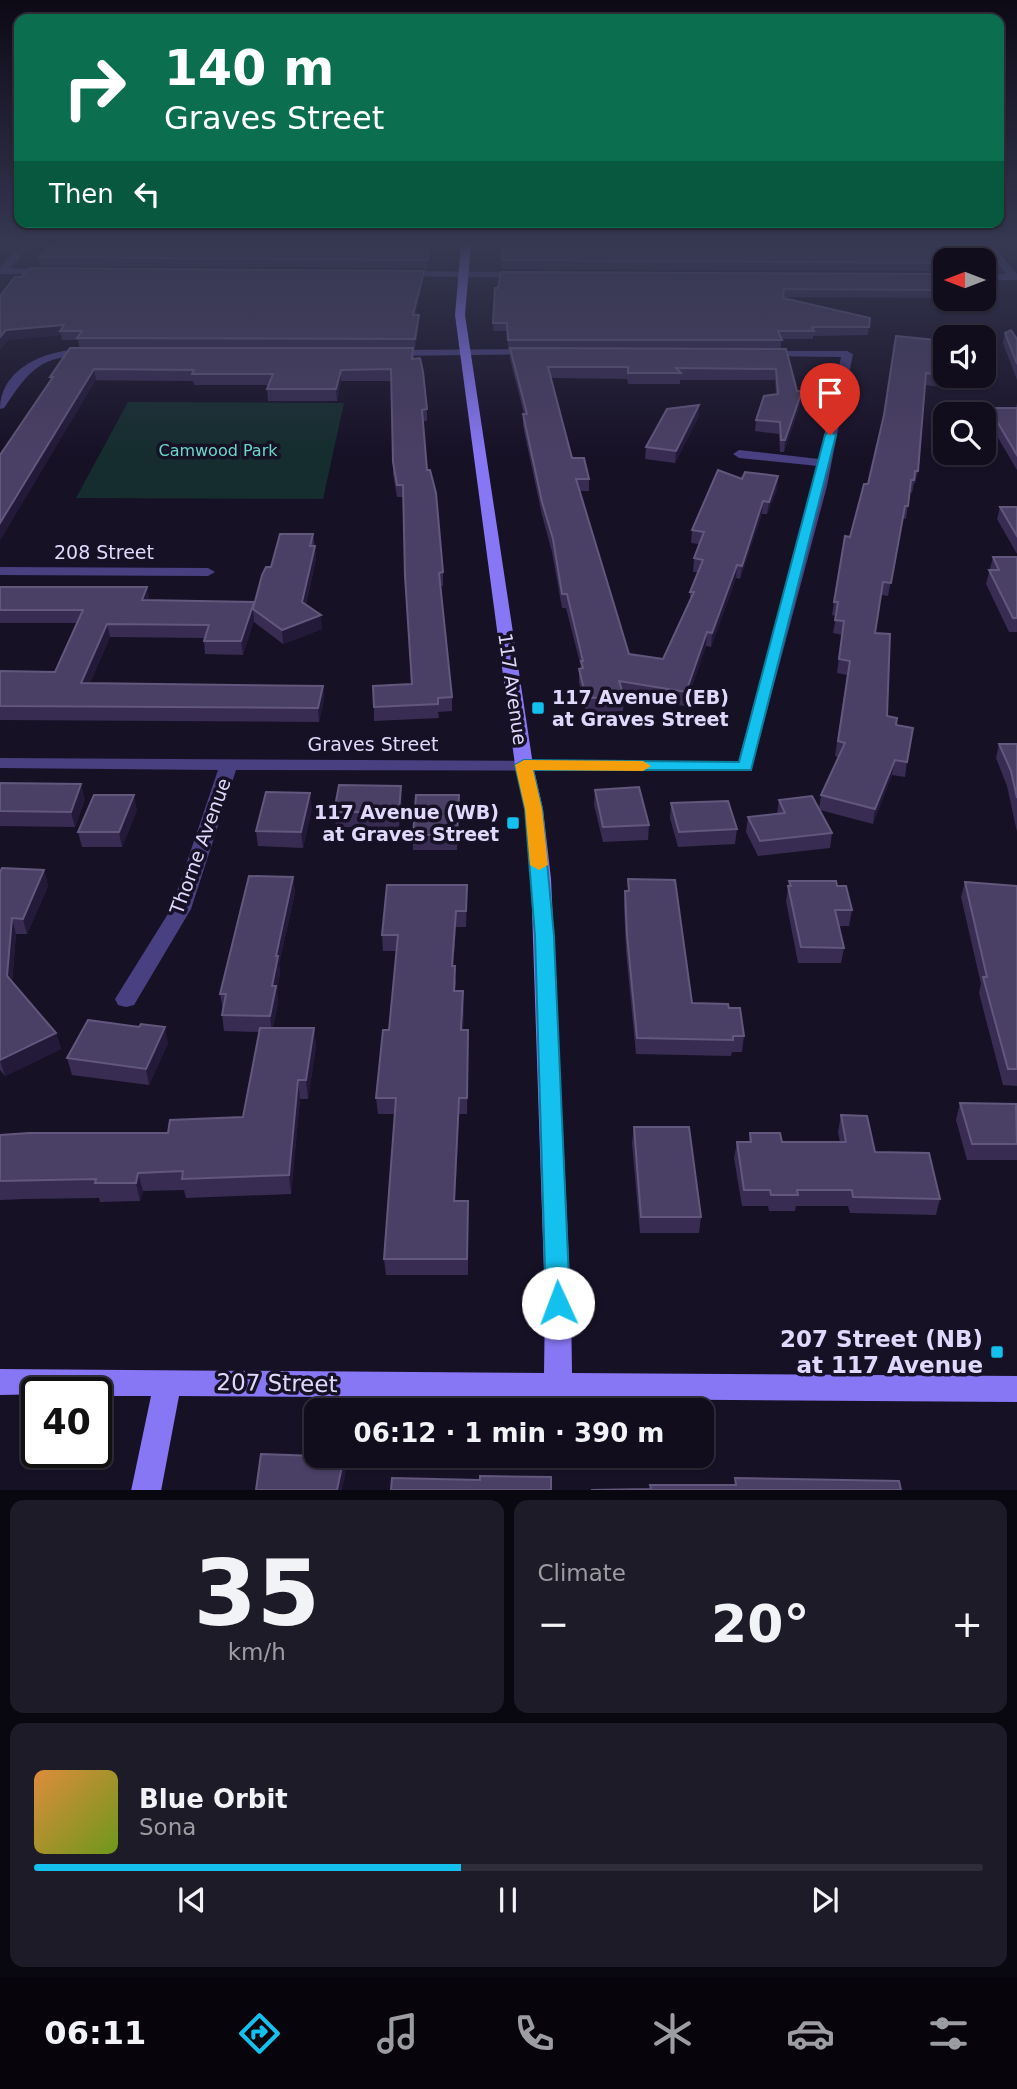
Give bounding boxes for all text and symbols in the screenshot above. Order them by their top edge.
text: 140 m [164,40,334,97]
icon: right [49,42,140,133]
text: Graves Street [164,99,384,137]
icon: left [128,175,166,213]
text: Then [49,179,114,209]
north arrow [933,248,996,312]
map controls [933,248,996,465]
button: sound [933,325,996,388]
pin [800,363,860,435]
icon: arrive [811,374,849,412]
button: search [933,402,996,465]
park label: Camwood Park [158,441,278,460]
street label: 208 Street [54,541,154,563]
street label: 117 Avenue [494,632,532,746]
place label: 117 Avenue (EB) at Graves Street [552,686,729,730]
marker: 117 Avenue (EB) at Graves Street [530,700,546,716]
street label: Graves Street [308,733,438,755]
street label: Thorne Avenue [165,775,235,918]
place label: 117 Avenue (WB) at Graves Street [314,801,499,845]
marker: 117 Avenue (WB) at Graves Street [505,815,521,831]
position arrow [521,1266,595,1340]
place label: 207 Street (NB) at 117 Avenue [780,1326,983,1378]
marker: 207 Street (NB) at 117 Avenue [989,1344,1005,1360]
street label: 207 Street [216,1369,338,1397]
speed limit sign: 40 [21,1377,112,1468]
text: 06:12 · 1 min · 390 m [354,1418,664,1448]
text: 35 [193,1541,320,1646]
text: Climate [538,1560,626,1586]
text: 20° [711,1594,809,1654]
text: − [538,1602,569,1646]
text: + [951,1602,983,1646]
text: km/h [228,1639,286,1665]
text: Blue Orbit [139,1784,288,1814]
text: Sona [139,1814,196,1840]
icon: previous [173,1881,211,1919]
icon: pause [489,1881,527,1919]
icon: next [806,1881,844,1919]
icon: directions [235,2009,284,2058]
icon: music [373,2009,422,2058]
icon: phone [510,2009,559,2058]
icon: climate [648,2009,697,2058]
icon: car [786,2009,835,2058]
icon: filters [924,2009,973,2058]
text: 06:11 [44,2014,146,2052]

